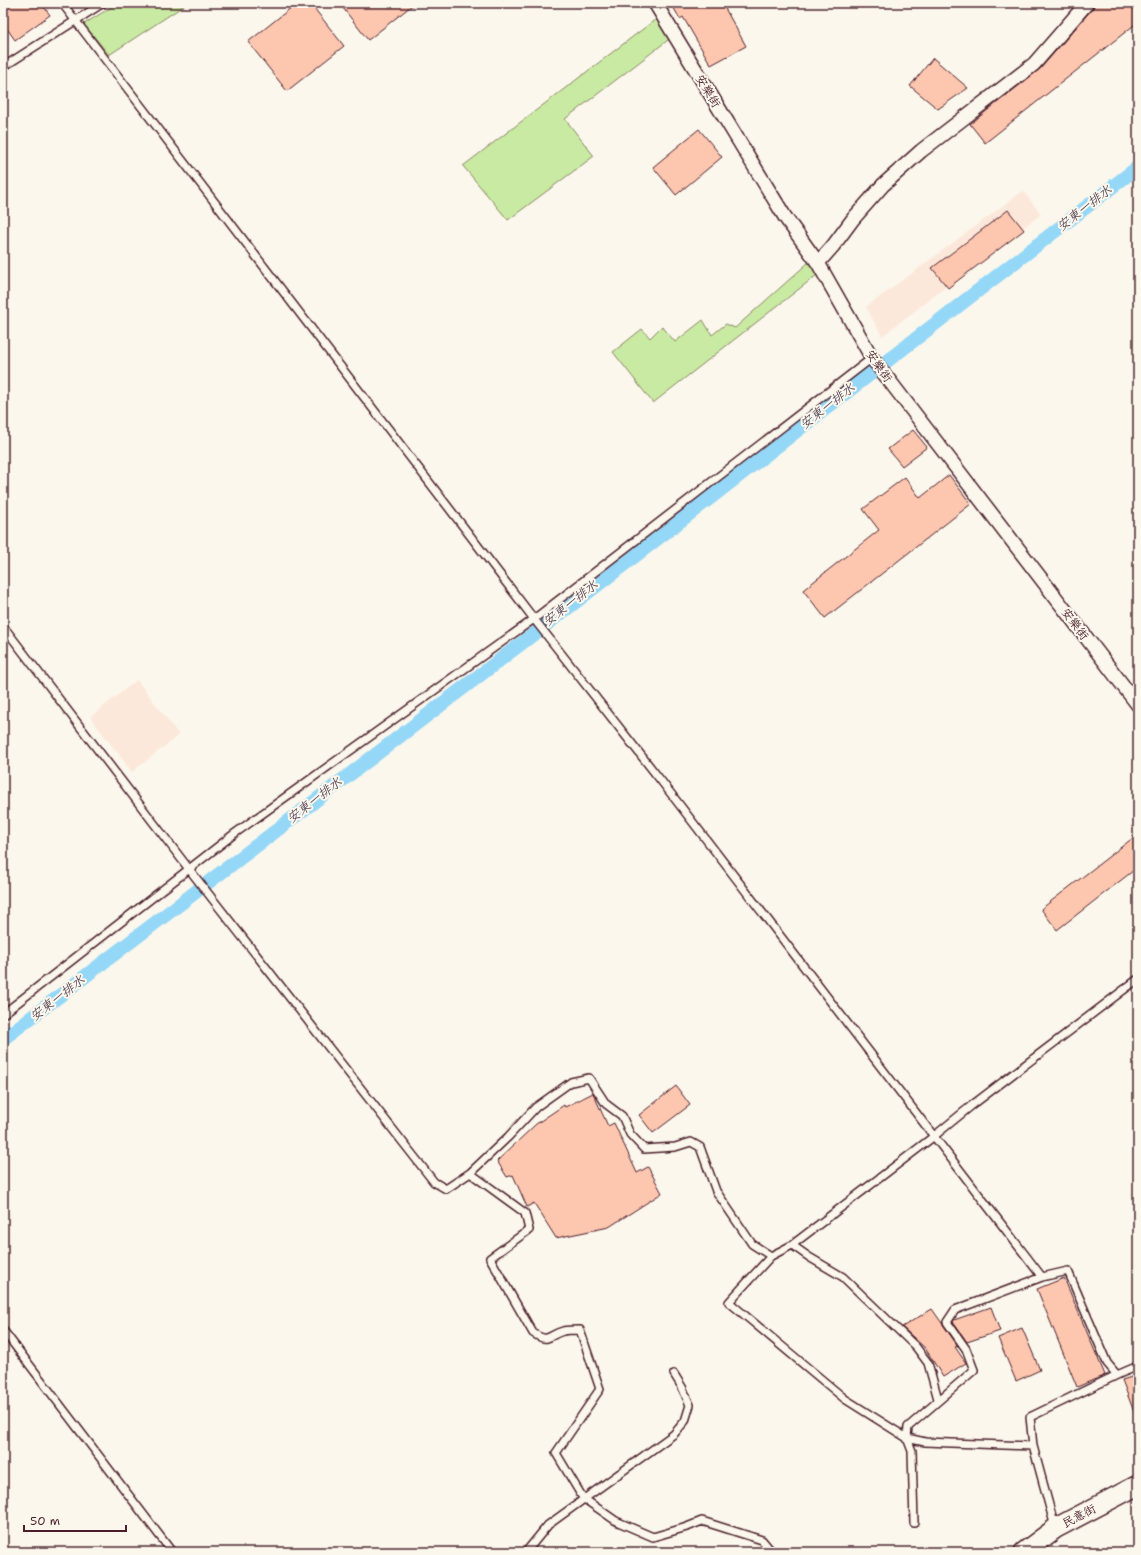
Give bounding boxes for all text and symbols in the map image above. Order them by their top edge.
street label: 安樂街 [692,71,724,111]
water label: 安東一排水 [1053,181,1116,235]
street label: 安樂街 [862,347,896,385]
water label: 安東一排水 [796,379,859,433]
water label: 安東一排水 [539,576,602,630]
street label: 安樂街 [1058,605,1092,643]
water label: 安東一排水 [283,773,346,827]
water label: 安東一排水 [26,971,89,1025]
street label: 民意街 [1059,1500,1099,1532]
scale bar [24,1507,126,1533]
text: 50 m [30,1513,60,1529]

